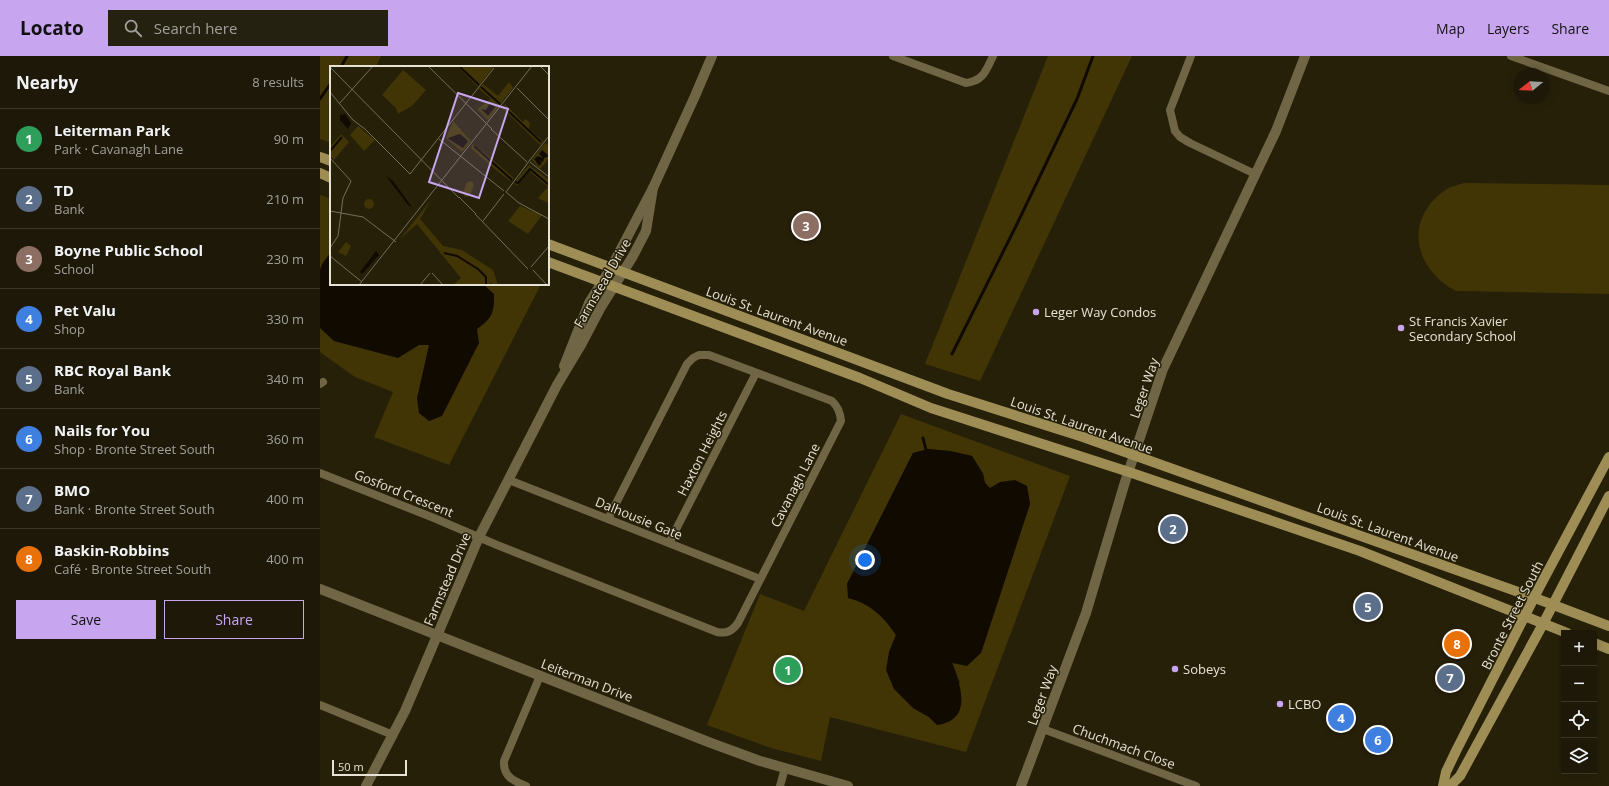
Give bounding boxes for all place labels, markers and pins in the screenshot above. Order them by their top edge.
pin: 3 [793,211,819,241]
place label: Leger Way Condos [1044,303,1156,321]
marker: Leger Way Condos [1031,307,1041,317]
place label: St Francis Xavier Secondary School [1409,312,1516,345]
marker: St Francis Xavier Secondary School [1396,323,1406,333]
pin: 2 [1160,514,1186,544]
pin: 5 [1355,592,1381,622]
pin: 8 [1444,629,1470,659]
pin: 1 [775,655,801,685]
place label: Sobeys [1183,660,1226,678]
pin: 7 [1437,663,1463,693]
marker: Sobeys [1170,664,1180,674]
place label: LCBO [1288,695,1321,713]
marker: LCBO [1275,699,1285,709]
pin: 4 [1328,703,1354,733]
pin: 6 [1365,725,1391,755]

